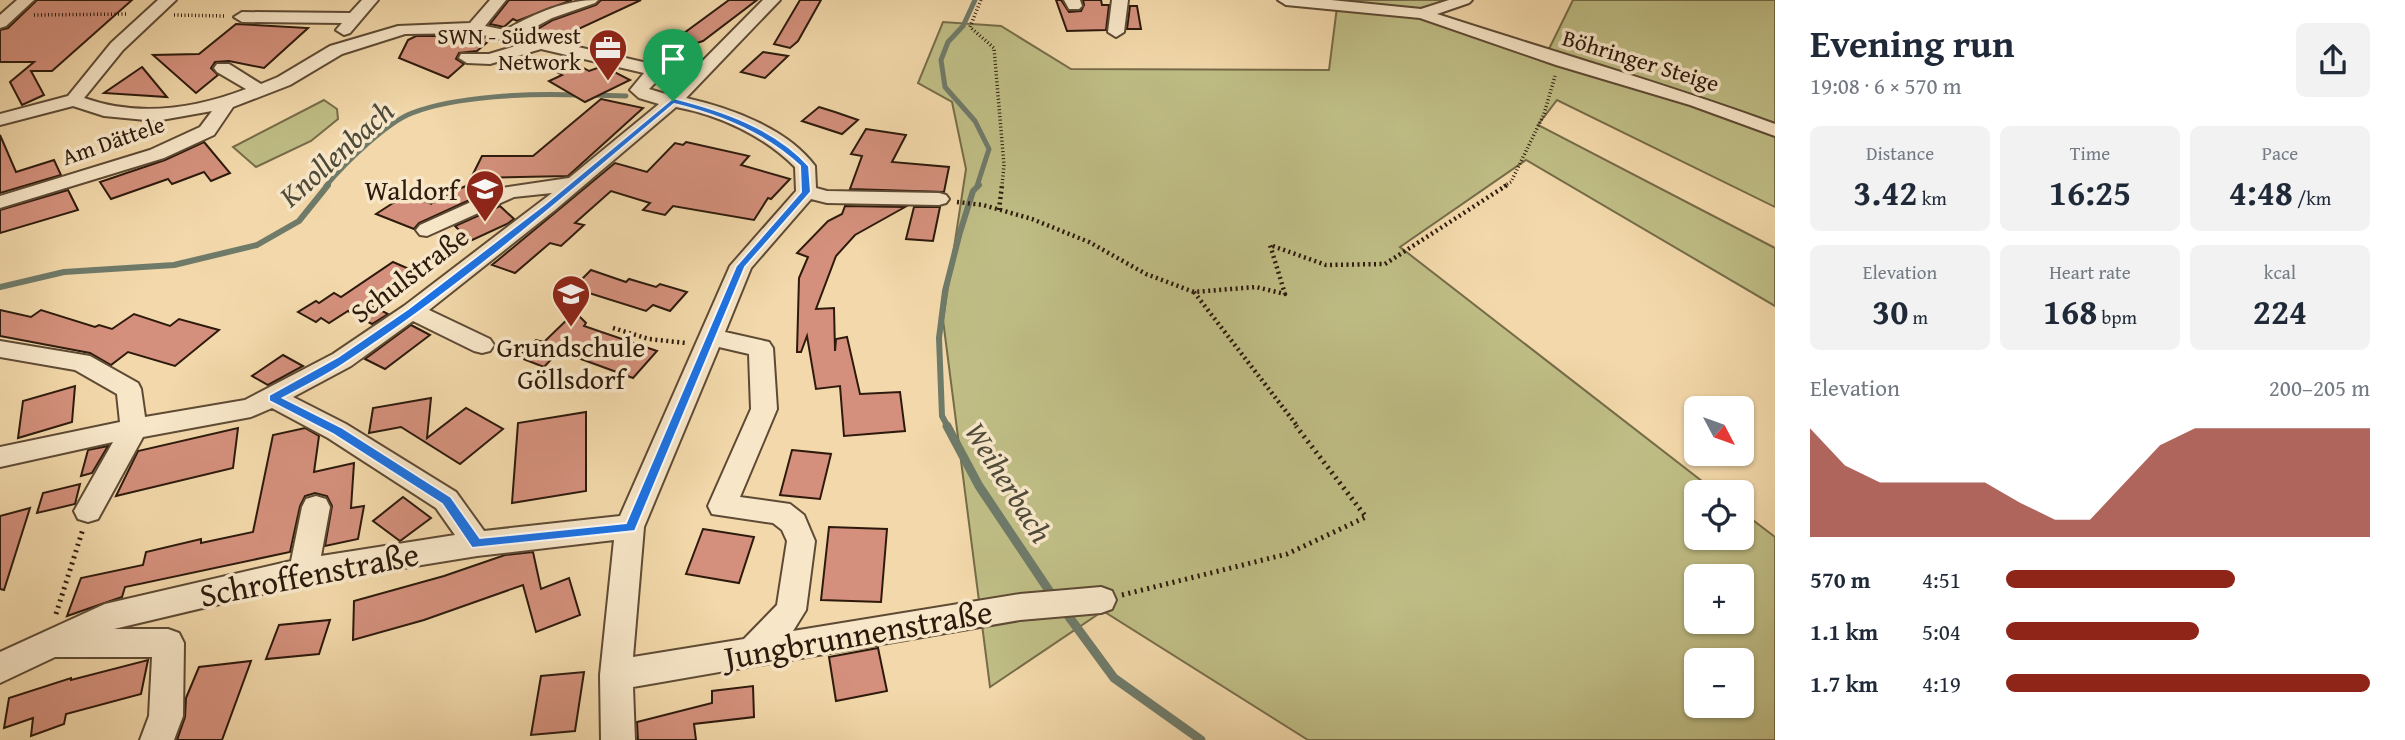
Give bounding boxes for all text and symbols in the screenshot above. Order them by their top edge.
text: Evening run [1810,15,2014,71]
place label: SWN - Südwest Network [437,19,581,78]
street label: Böhringer Steige [1559,21,1723,99]
button: share [2296,23,2370,97]
office icon: SWN - Südwest Network [587,27,629,82]
pin [643,29,703,101]
icon: arrive [654,40,692,78]
text: 19:08 · 6 × 570 m [1810,69,1962,102]
water label: Knollenbach [268,89,403,217]
street label: Am Dättele [57,107,169,173]
text: Distance [1866,139,1934,167]
text: Time [2070,139,2110,167]
text: Pace [2262,139,2298,167]
text: 3.42 [1853,167,1917,218]
text: 16:25 [2049,167,2131,218]
text: 4:48 [2229,167,2293,218]
school or university icon: Waldorf [464,168,506,223]
place label: Waldorf [364,169,461,210]
text: km [1917,184,1947,212]
text: /km [2293,184,2331,212]
street label: Schulstraße [341,216,477,332]
text: Elevation [1863,258,1937,286]
text: Heart rate [2049,258,2131,286]
text: kcal [2264,258,2296,286]
school or university icon: Grundschule Göllsdorf [550,273,592,328]
text: 30 [1872,286,1908,337]
text: 168 [2043,286,2097,337]
text: 224 [2253,286,2307,337]
text: m [1908,303,1928,331]
text: bpm [2097,303,2137,331]
place label: Grundschule Göllsdorf [497,326,645,399]
text: Elevation [1810,371,1900,404]
text: 200–205 m [2269,371,2370,404]
north arrow [1684,396,1754,466]
map controls [1684,396,1754,718]
water label: Weiherbach [954,413,1064,551]
button: locate [1684,480,1754,550]
street label: Schroffenstraße [195,529,423,619]
text: 570 m [1810,563,1871,596]
text: 4:51 [1922,563,1961,596]
button: + [1684,564,1754,634]
street label: Jungbrunnenstraße [716,587,996,682]
text: 1.1 km [1810,615,1878,648]
text: 5:04 [1922,615,1961,648]
button: − [1684,648,1754,718]
text: 1.7 km [1810,667,1878,700]
text: 4:19 [1922,667,1961,700]

